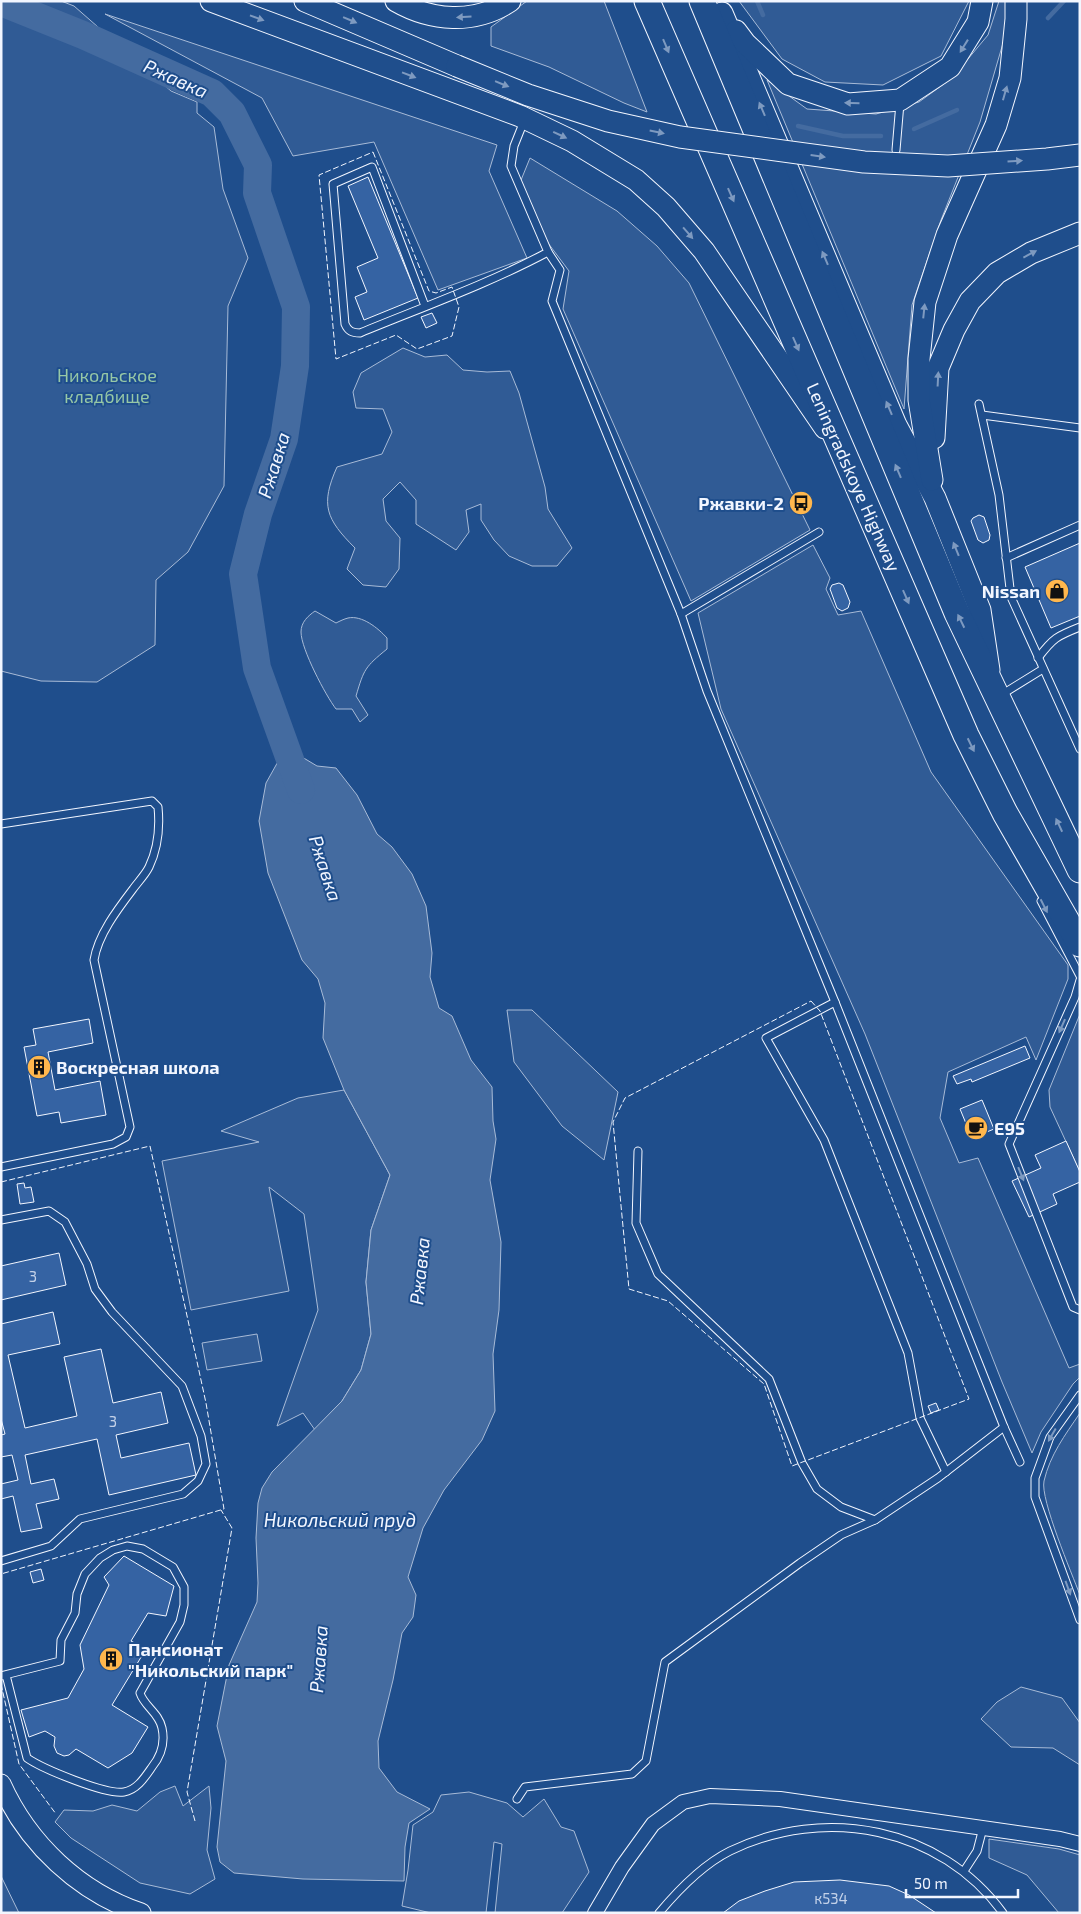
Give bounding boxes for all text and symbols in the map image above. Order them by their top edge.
one-way arrow [456,13,472,21]
one-way arrow [250,14,265,22]
one-way arrow [343,17,357,25]
one-way arrow [662,39,670,53]
one-way arrow [959,39,968,52]
water label: Ржавка [140,54,212,102]
one-way arrow [402,71,417,79]
one-way arrow [495,81,509,89]
one-way arrow [1002,85,1010,100]
one-way arrow [844,99,860,107]
one-way arrow [758,102,766,116]
one-way arrow [650,128,665,136]
one-way arrow [553,131,567,139]
one-way arrow [810,152,826,160]
one-way arrow [1007,157,1023,165]
one-way arrow [727,188,735,202]
one-way arrow [682,226,694,238]
one-way arrow [1023,249,1037,258]
one-way arrow [821,251,829,265]
one-way arrow [920,303,928,319]
one-way arrow [792,337,800,351]
park label: Никольское кладбище [57,364,157,407]
one-way arrow [934,371,942,387]
street label: Leningradskoye Highway [802,379,906,575]
one-way arrow [884,401,892,415]
water label: Ржавка [252,429,294,501]
one-way arrow [893,464,901,478]
bus stop icon: Ржавки-2 [788,490,814,516]
place label: Ржавки-2 [698,492,784,514]
one-way arrow [952,541,960,556]
shop icon: Nissan [1044,578,1070,604]
place label: Nissan [982,580,1040,602]
one-way arrow [902,590,910,604]
one-way arrow [957,614,965,628]
one-way arrow [967,738,975,753]
one-way arrow [1055,818,1063,832]
water label: Ржавка [305,832,347,904]
one-way arrow [1040,899,1048,913]
one-way arrow [1058,1019,1066,1033]
building icon: Воскресная школа [26,1054,52,1080]
place label: Воскресная школа [56,1056,220,1078]
cafe icon: E95 [963,1115,989,1141]
place label: E95 [994,1117,1025,1139]
one-way arrow [1017,1167,1025,1181]
water label: Ржавка [404,1236,434,1306]
house number: 3 [29,1267,37,1285]
house number: 3 [109,1412,117,1430]
one-way arrow [1048,1429,1057,1442]
water label: Никольский пруд [264,1508,416,1531]
one-way arrow [1065,1581,1072,1596]
water label: Ржавка [304,1624,332,1694]
place label: Пансионат "Никольский парк" [128,1638,293,1681]
building icon: Пансионат "Никольский парк" [98,1646,124,1672]
scale bar [906,1866,1018,1898]
text: 50 m [914,1874,948,1892]
house number: к534 [814,1889,848,1907]

